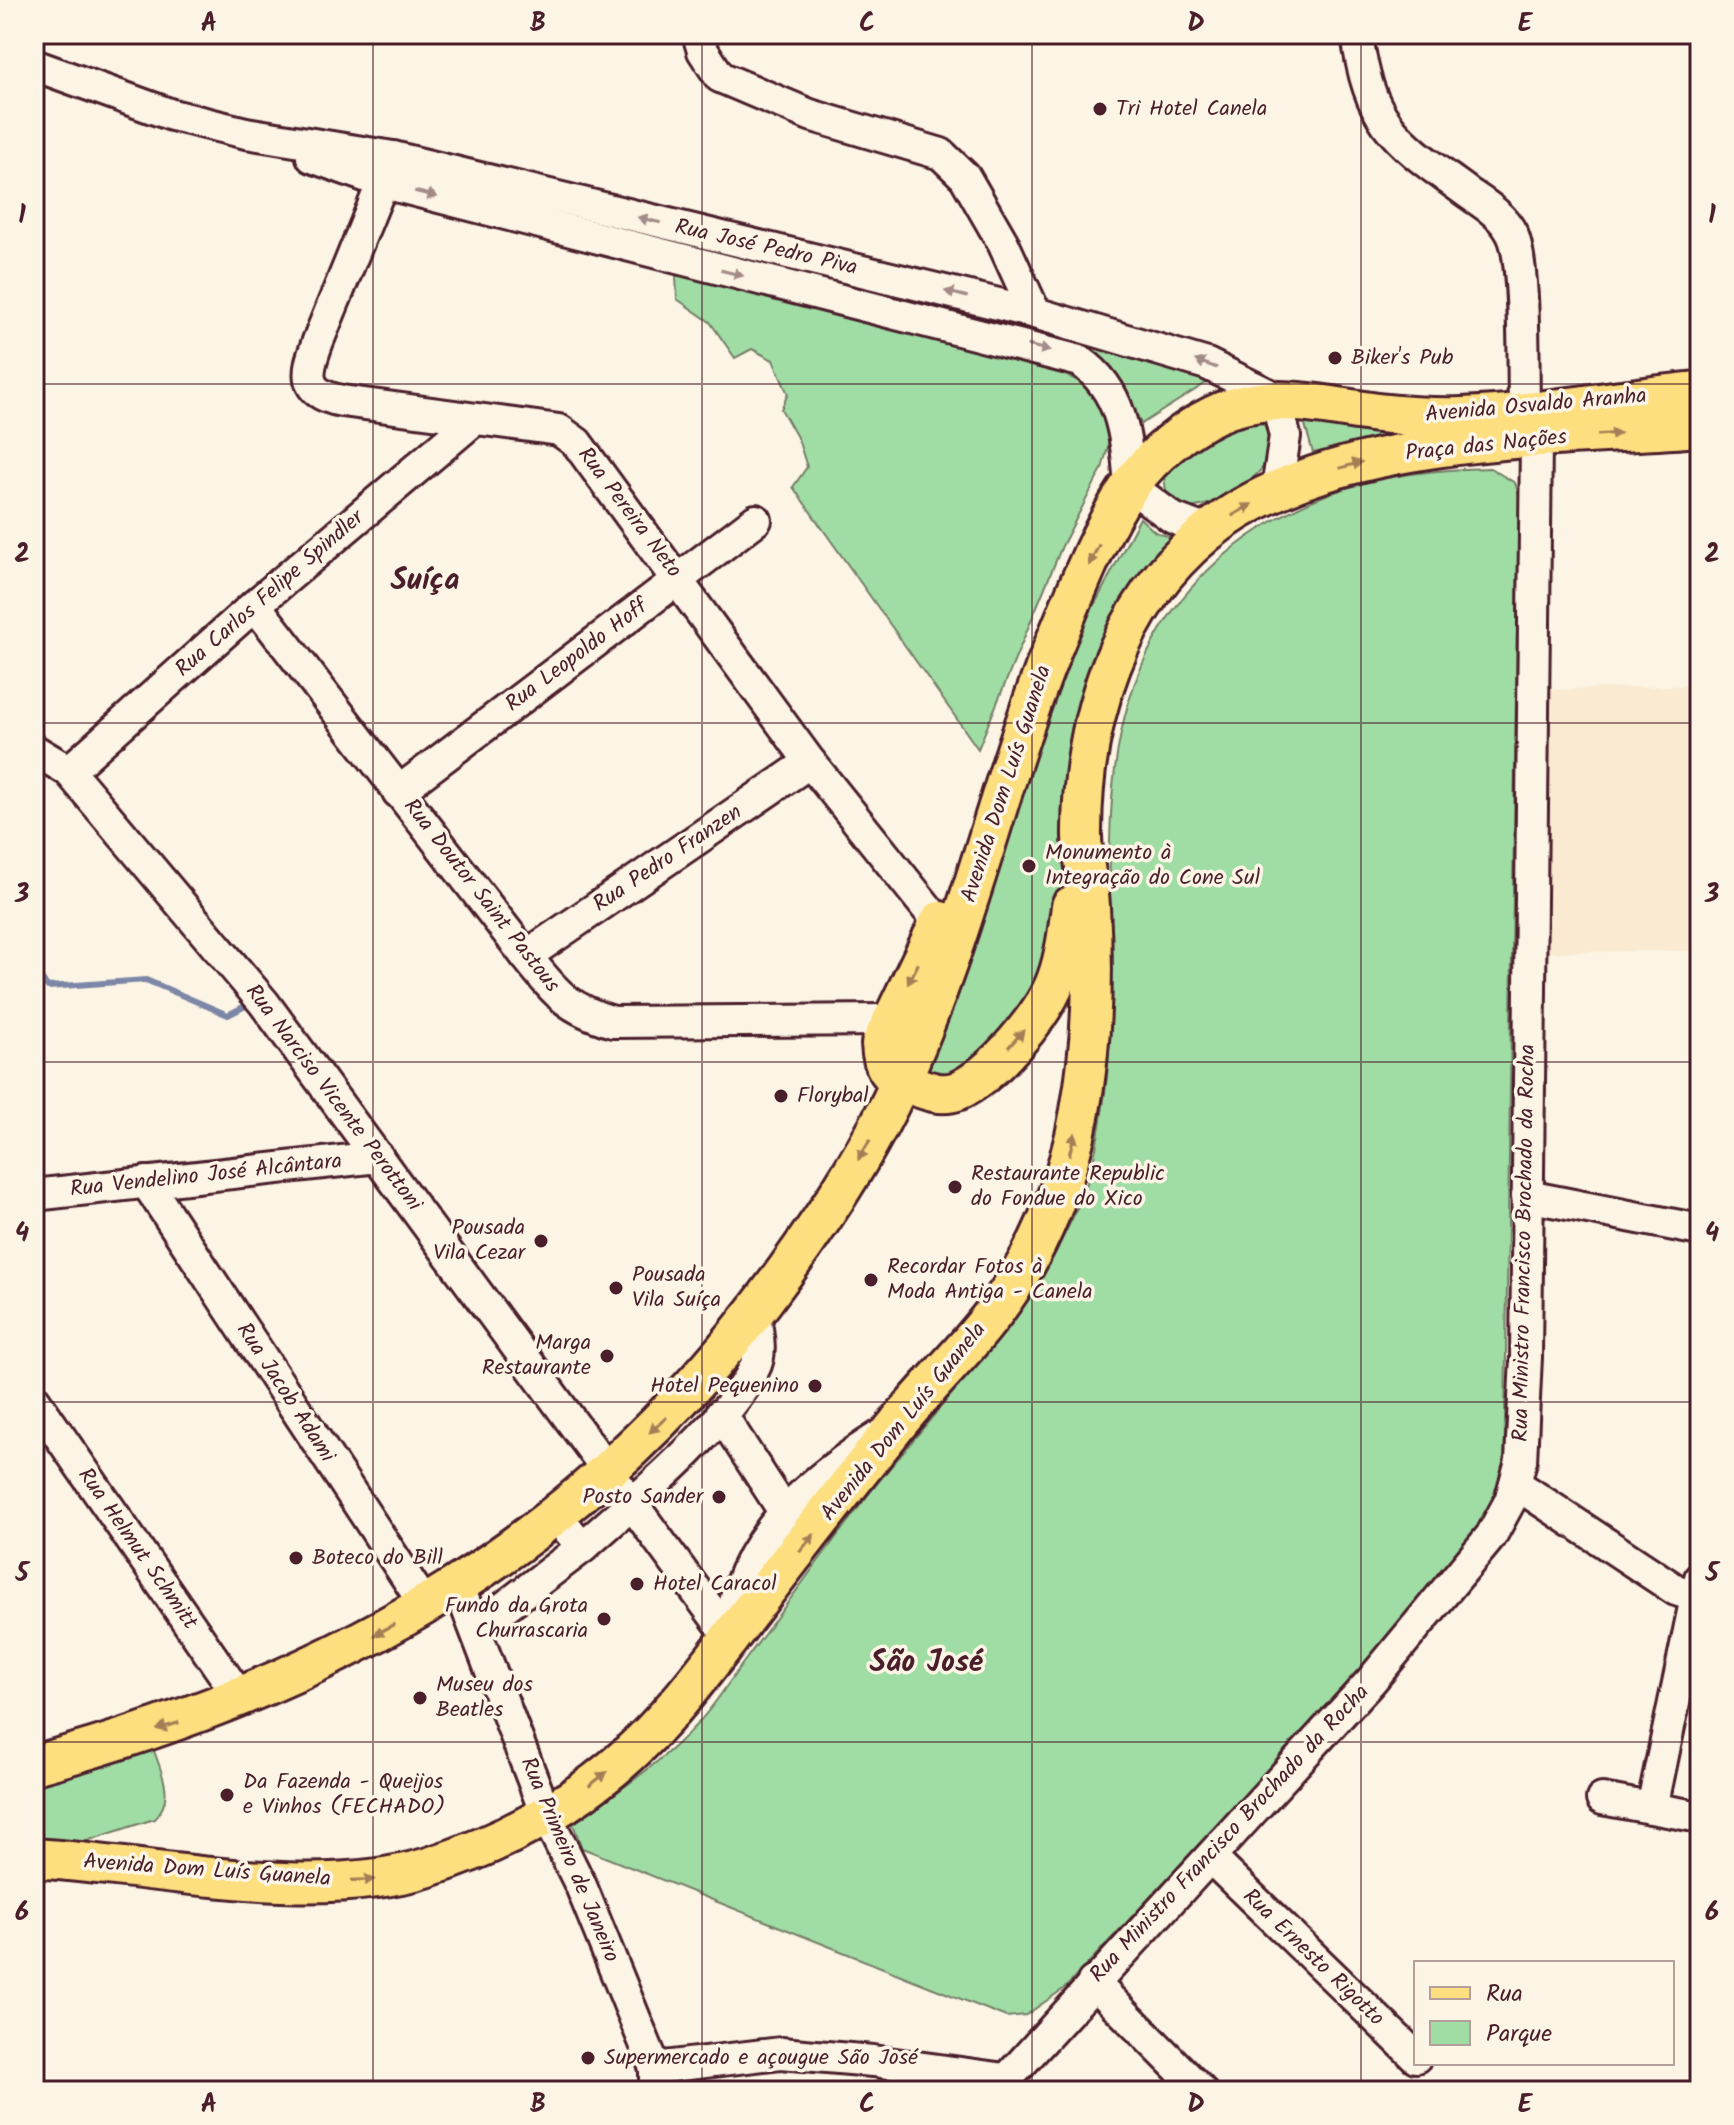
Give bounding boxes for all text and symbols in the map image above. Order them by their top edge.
text: A [201,3,217,45]
text: B [530,3,546,45]
text: C [859,3,875,45]
text: D [1187,3,1205,45]
text: E [1518,3,1534,45]
place label: Tri Hotel Canela [1116,92,1267,127]
marker: Tri Hotel Canela [1091,100,1109,118]
one-way arrow [414,189,439,201]
text: 1 [18,195,26,237]
text: 1 [1708,195,1716,237]
street label: Rua José Pedro Piva [671,210,861,286]
one-way arrow [636,214,661,226]
one-way arrow [720,267,745,279]
one-way arrow [943,287,968,300]
place label: Biker's Pub [1351,341,1454,376]
one-way arrow [1027,343,1052,355]
marker: Biker's Pub [1326,349,1344,367]
one-way arrow [1194,358,1218,370]
street label: Avenida Osvaldo Aranha [1424,379,1648,433]
street label: Praça das Nações [1403,420,1569,472]
one-way arrow [1597,427,1622,440]
street label: Rua Pereira Neto [568,440,690,586]
one-way arrow [1340,458,1364,471]
street label: Rua Carlos Felipe Spindler [168,501,374,686]
one-way arrow [1231,503,1253,517]
text: 2 [14,534,30,576]
text: 2 [1704,534,1720,576]
one-way arrow [1087,543,1101,566]
district label: Suíça [390,557,460,605]
street label: Rua Leopoldo Hoff [498,589,658,722]
street label: Avenida Dom Luís Guanela [952,661,1062,907]
street label: Rua Doutor Saint Pastous [394,791,569,1001]
street label: Rua Pedro Franzen [586,796,750,922]
place label: Monumento à Integração do Cone Sul [1045,836,1261,896]
marker: Monumento à Integração do Cone Sul [1020,857,1038,875]
text: 3 [14,874,29,916]
text: 3 [1704,874,1719,916]
one-way arrow [907,963,920,986]
street label: Rua Narciso Vicente Perottoni [236,977,431,1220]
one-way arrow [1007,1030,1025,1049]
street label: Rua Ministro Francisco Brochado da Rocha [1504,1044,1546,1442]
place label: Florybal [797,1079,869,1114]
marker: Florybal [772,1087,790,1105]
one-way arrow [1066,1131,1079,1155]
one-way arrow [858,1139,872,1161]
street label: Rua Vendelino José Alcântara [68,1144,344,1208]
place label: Restaurante Republic do Fondue do Xico [971,1157,1165,1217]
marker: Restaurante Republic do Fondue do Xico [946,1178,964,1196]
place label: Pousada Vila Cezar [433,1211,527,1271]
text: 4 [15,1213,29,1255]
text: 4 [1705,1213,1719,1255]
marker: Pousada Vila Cezar [532,1232,550,1250]
place label: Recordar Fotos à Moda Antiga - Canela [887,1250,1093,1310]
place label: Pousada Vila Suíça [632,1258,721,1318]
marker: Recordar Fotos à Moda Antiga - Canela [862,1271,880,1289]
marker: Pousada Vila Suíça [607,1279,625,1297]
street label: Avenida Dom Luís Guanela [812,1315,996,1529]
street label: Rua Jacob Adami [227,1316,344,1471]
place label: Marga Restaurante [482,1326,591,1386]
marker: Marga Restaurante [598,1347,616,1365]
place label: Hotel Pequenino [650,1369,799,1404]
marker: Hotel Pequenino [806,1377,824,1395]
one-way arrow [649,1415,668,1433]
street label: Rua Helmut Schmitt [68,1461,206,1638]
place label: Posto Sander [583,1480,705,1515]
marker: Posto Sander [710,1488,728,1506]
one-way arrow [798,1532,815,1553]
place label: Boteco do Bill [312,1541,443,1576]
marker: Boteco do Bill [287,1549,305,1567]
text: 5 [14,1553,30,1595]
text: 5 [1704,1553,1720,1595]
place label: Hotel Caracol [653,1567,777,1602]
marker: Hotel Caracol [628,1575,646,1593]
place label: Fundo da Grota Churrascaria [445,1589,588,1649]
marker: Fundo da Grota Churrascaria [595,1610,613,1628]
one-way arrow [372,1623,395,1637]
district label: São José [869,1639,984,1687]
place label: Museu dos Beatles [436,1668,534,1728]
street label: Rua Ministro Francisco Brochado da Rocha [1082,1677,1378,1991]
marker: Museu dos Beatles [411,1689,429,1707]
one-way arrow [155,1720,179,1733]
street label: Rua Primeiro de Janeiro [510,1752,628,1968]
place label: Da Fazenda - Queijos e Vinhos (FECHADO) [243,1765,445,1825]
one-way arrow [588,1771,608,1788]
marker: Da Fazenda - Queijos e Vinhos (FECHADO) [218,1786,236,1804]
street label: Avenida Dom Luís Guanela [82,1845,332,1897]
one-way arrow [351,1874,376,1887]
street label: Rua Ernesto Rigotto [1234,1881,1392,2035]
text: 6 [15,1892,29,1934]
text: 6 [1705,1892,1719,1934]
legend [1414,1961,1674,2065]
text: Rua [1486,1975,1523,2014]
text: Parque [1486,2015,1552,2054]
place label: Supermercado e açougue São José [604,2041,919,2076]
marker: Supermercado e açougue São José [579,2049,597,2067]
text: A [201,2084,217,2125]
text: B [530,2084,546,2125]
text: C [859,2084,875,2125]
text: D [1187,2084,1205,2125]
text: E [1518,2084,1534,2125]

